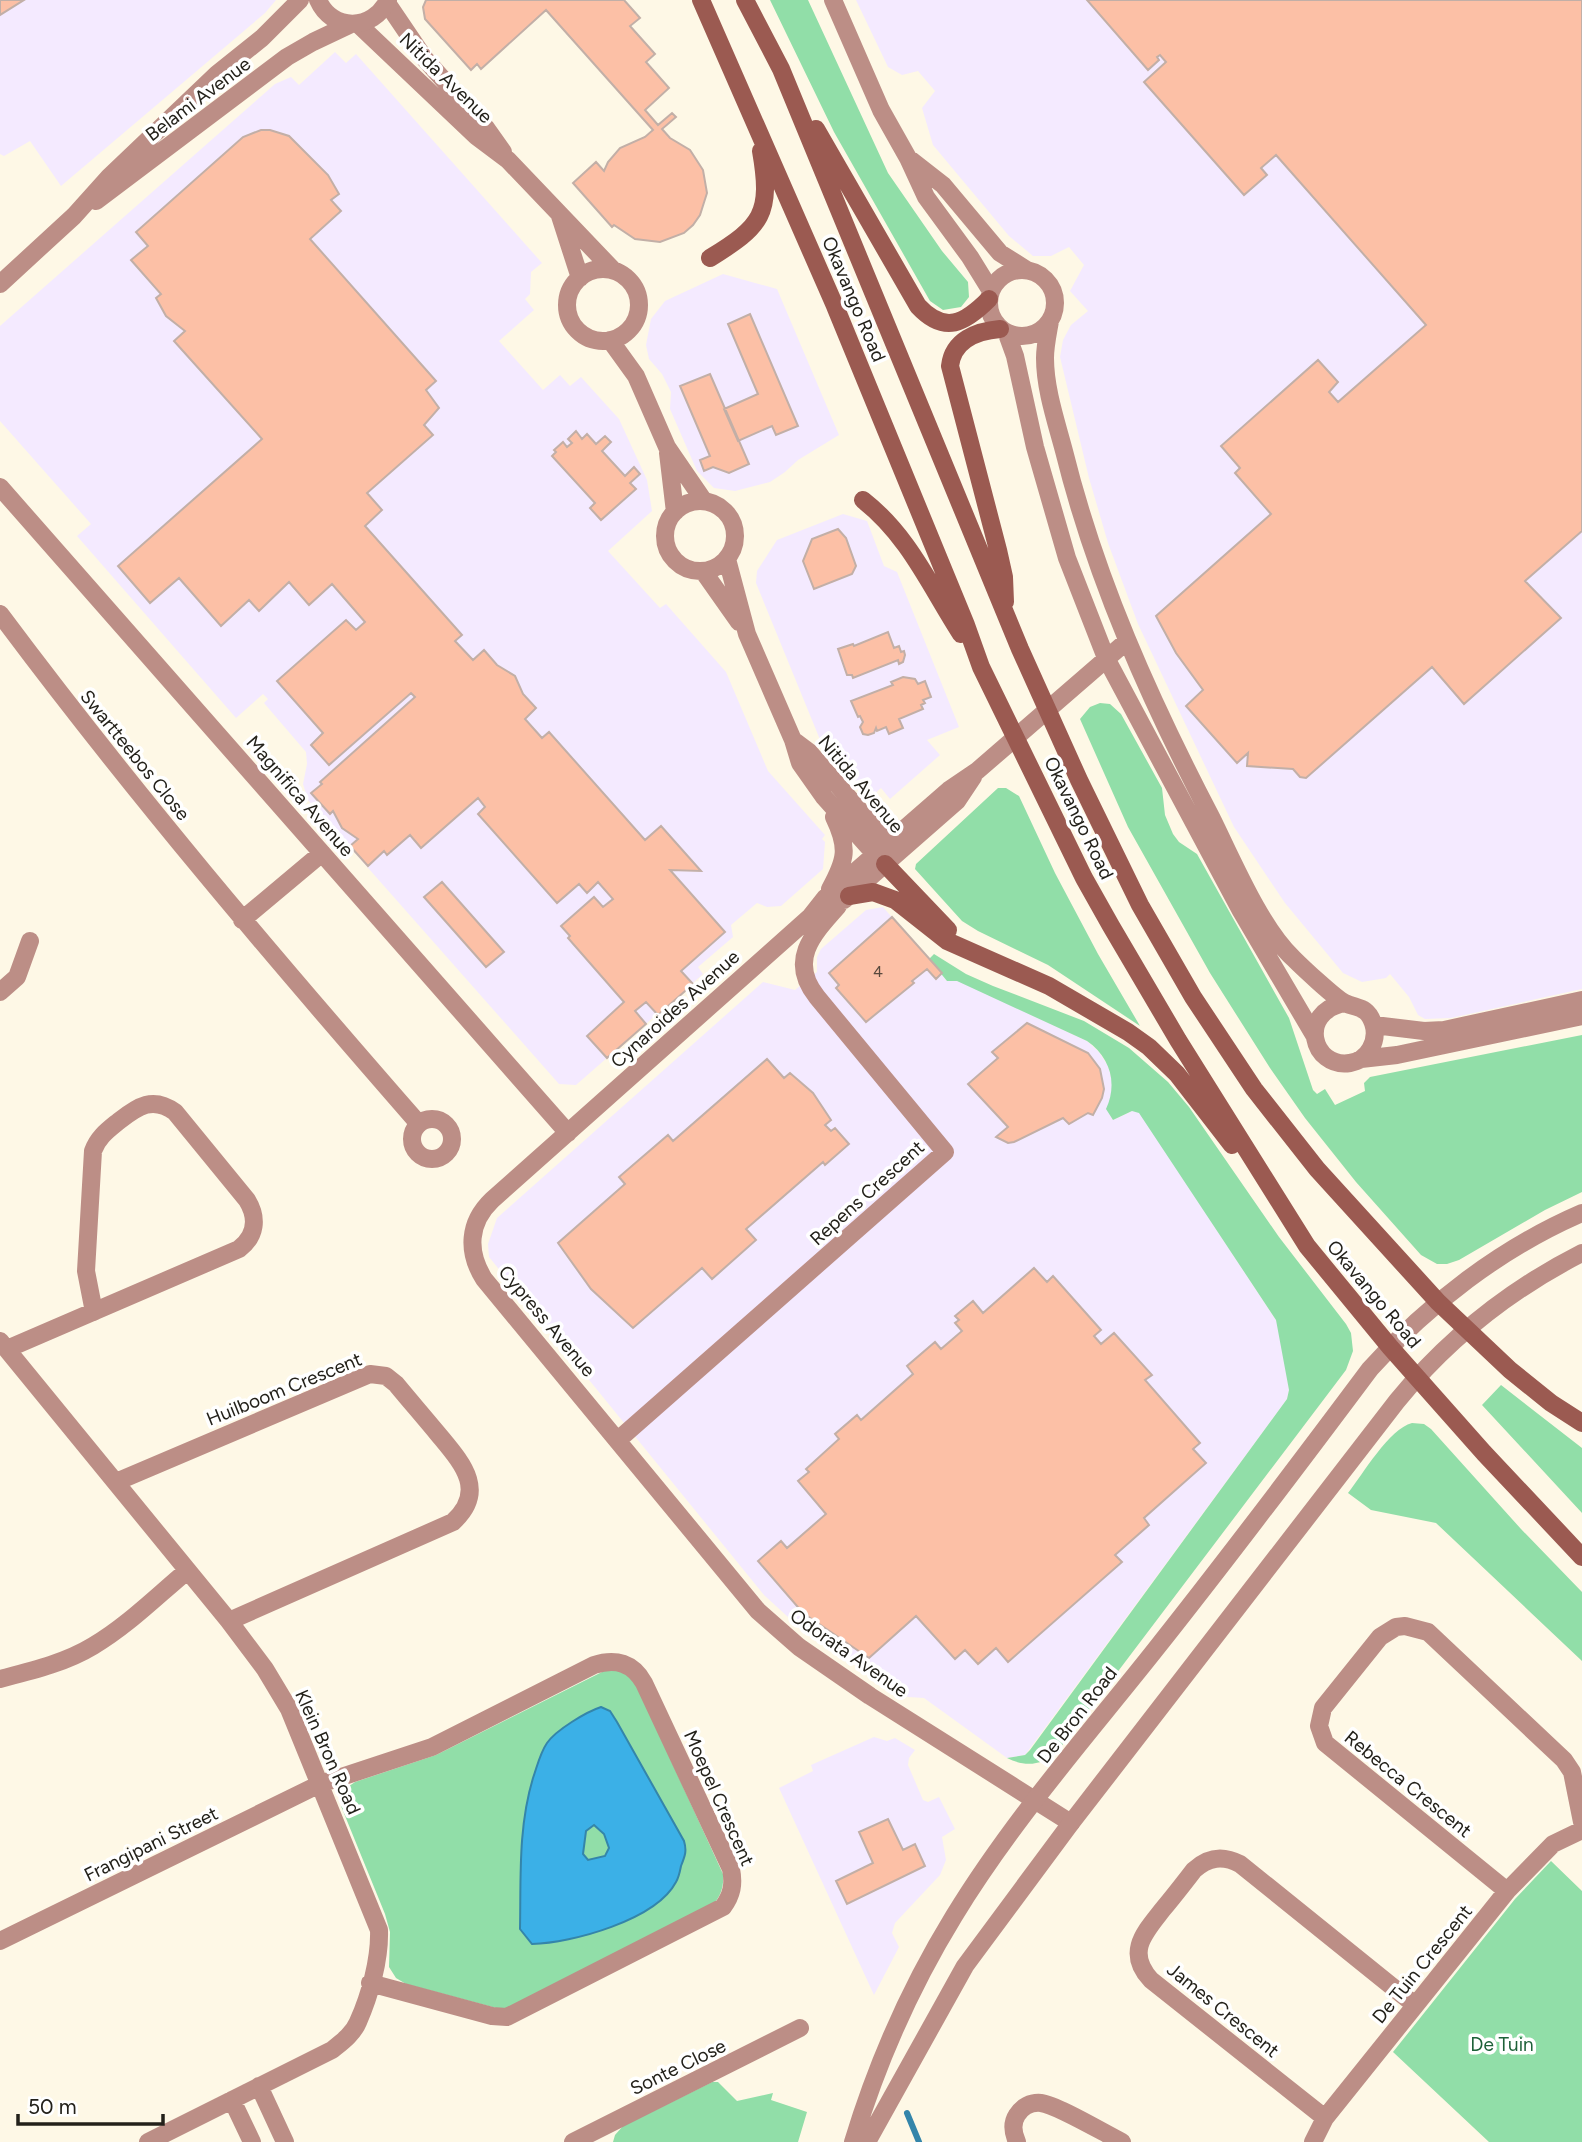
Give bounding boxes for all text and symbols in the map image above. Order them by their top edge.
street label: Nitida Avenue [395,28,497,128]
street label: Belami Avenue [141,52,255,146]
street label: Okavango Road [817,233,891,365]
street label: Swartteebos Close [75,685,195,825]
street label: Nitida Avenue [813,730,909,838]
street label: Magnifica Avenue [241,731,359,861]
street label: Okavango Road [1039,753,1119,883]
street label: Cynaroides Avenue [606,945,744,1073]
house number: 4 [873,962,883,981]
street label: Repens Crescent [805,1136,929,1250]
street label: Okavango Road [1322,1235,1426,1353]
street label: Cypress Avenue [494,1261,600,1381]
street label: Huilboom Crescent [203,1347,365,1431]
street label: Odorata Avenue [786,1604,912,1702]
street label: De Bron Road [1032,1662,1122,1768]
street label: Klein Bron Road [290,1686,366,1818]
street label: Rebecca Crescent [1340,1726,1476,1842]
street label: Moepel Crescent [679,1727,759,1869]
street label: Frangipani Street [80,1802,222,1886]
street label: De Tuin Crescent [1367,1900,1477,2028]
street label: James Crescent [1162,1958,1284,2062]
park label: De Tuin [1470,2033,1534,2056]
street label: Sonte Close [626,2034,730,2100]
scale bar [18,2082,163,2126]
text: 50 m [28,2094,77,2119]

